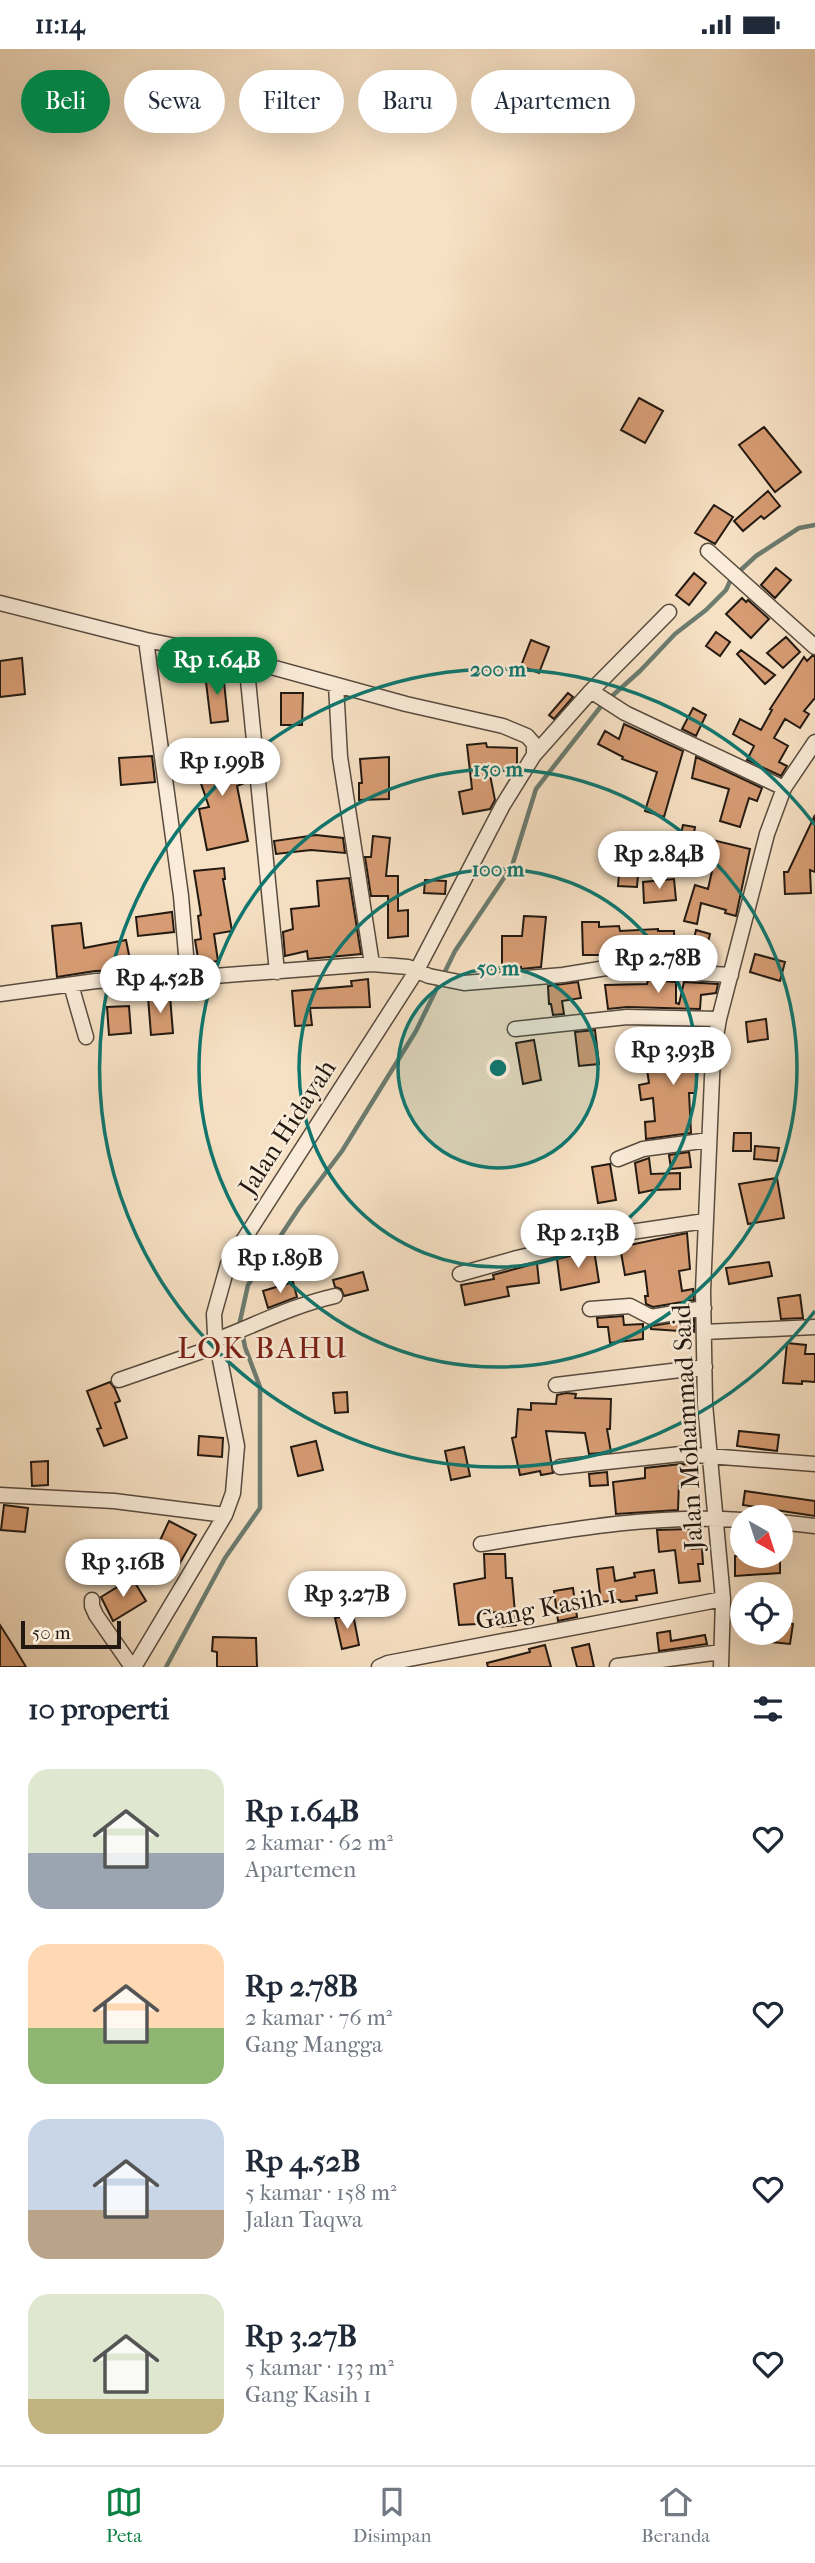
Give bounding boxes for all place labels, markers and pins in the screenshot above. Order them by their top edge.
pin: Rp 1.64B [145,637,289,697]
pin: Rp 1.99B [150,739,294,798]
pin: Rp 2.84B [587,831,731,891]
pin: Rp 2.78B [586,935,730,995]
pin: Rp 4.52B [88,955,232,1015]
pin: Rp 3.93B [601,1027,745,1087]
centre of rings [486,1056,510,1080]
pin: Rp 2.13B [506,1211,650,1270]
pin: Rp 1.89B [208,1235,352,1295]
pin: Rp 3.16B [51,1539,195,1599]
pin: Rp 3.27B [275,1571,419,1631]

